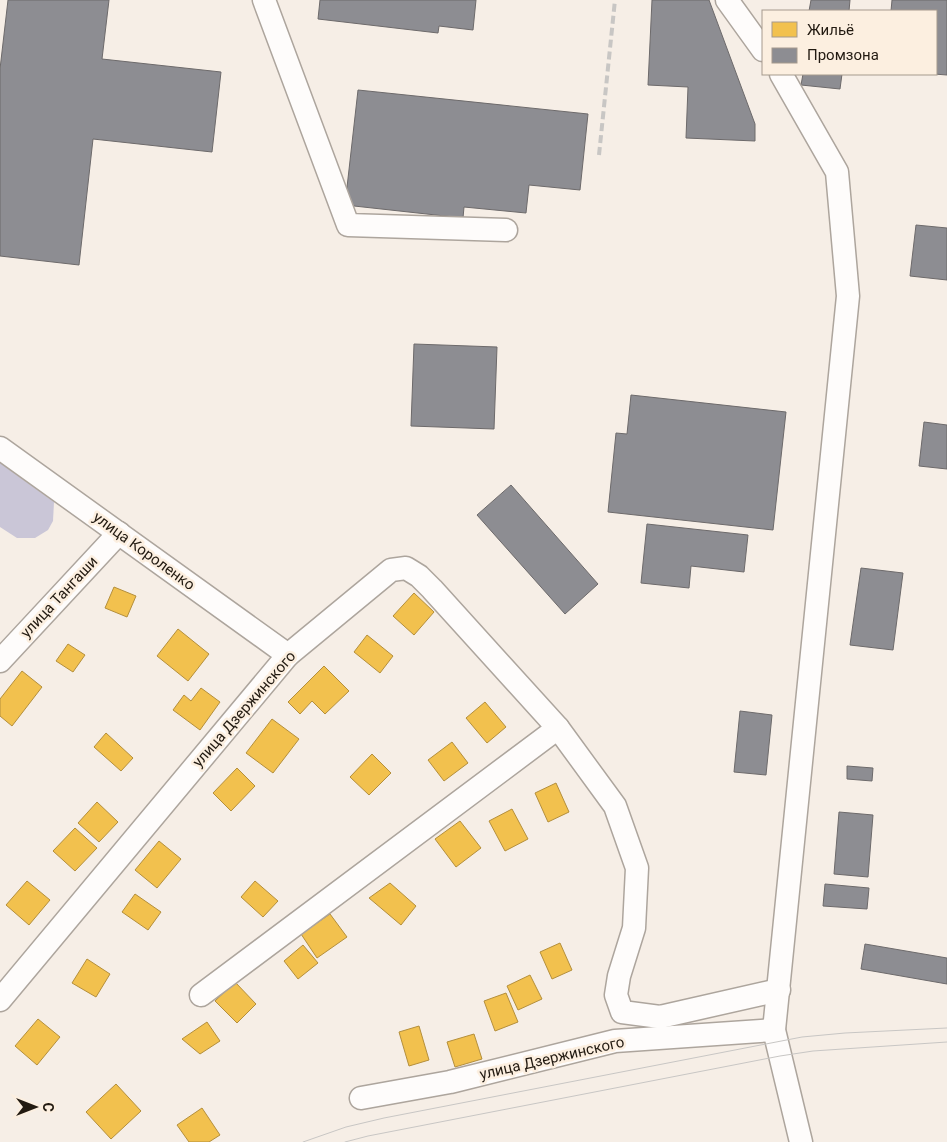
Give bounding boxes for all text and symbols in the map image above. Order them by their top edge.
legend [762,10,937,75]
text: Жильё [807,21,854,39]
text: Промзона [807,46,879,64]
street label: улица Короленко [90,508,198,594]
street label: улица Тангаши [17,553,101,641]
street label: улица Дзержинского [189,647,299,771]
street label: улица Дзержинского [478,1033,626,1083]
north arrow [10,1082,60,1132]
text: С [40,1102,56,1112]

